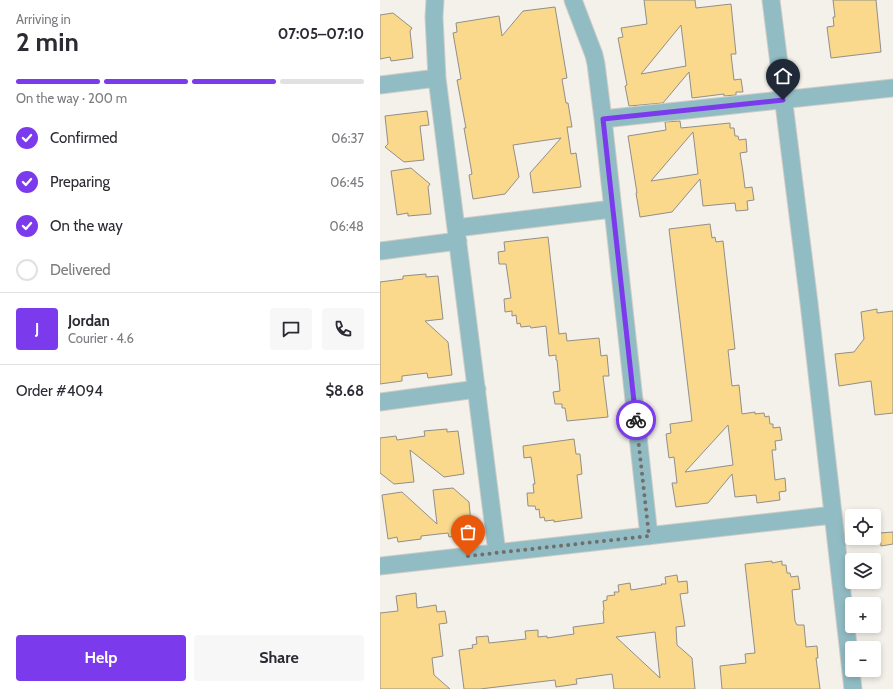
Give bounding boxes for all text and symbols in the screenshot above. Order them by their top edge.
text: Arriving in [16,11,71,27]
text: 07:05–07:10 [278,25,364,43]
text: 2 min [16,26,79,58]
pin [766,59,800,100]
icon: home [772,65,794,87]
text: On the way · 200 m [16,90,127,106]
icon: check [16,127,38,149]
text: Confirmed [50,129,118,147]
text: 06:37 [331,130,364,146]
icon: check [16,171,38,193]
text: Preparing [50,173,110,191]
text: 06:45 [330,174,364,190]
icon: check [16,215,38,237]
text: On the way [50,217,123,235]
text: 06:48 [329,218,364,234]
text: Delivered [50,261,111,279]
button: chat [270,308,312,350]
button: phone [322,308,364,350]
text: Jordan [68,312,110,330]
text: J [35,320,39,338]
text: Courier · 4.6 [68,330,134,346]
text: Order #4094 [16,382,103,400]
text: $8.68 [325,382,364,400]
courier [616,400,656,440]
icon: bike [625,409,647,431]
map controls [845,509,881,677]
button: locate [845,509,881,545]
pin [451,515,485,556]
icon: bag [457,521,479,543]
button: layers [845,553,881,589]
button: + [845,597,881,633]
button: Help [16,635,186,681]
button: Share [194,635,364,681]
button: − [845,641,881,677]

